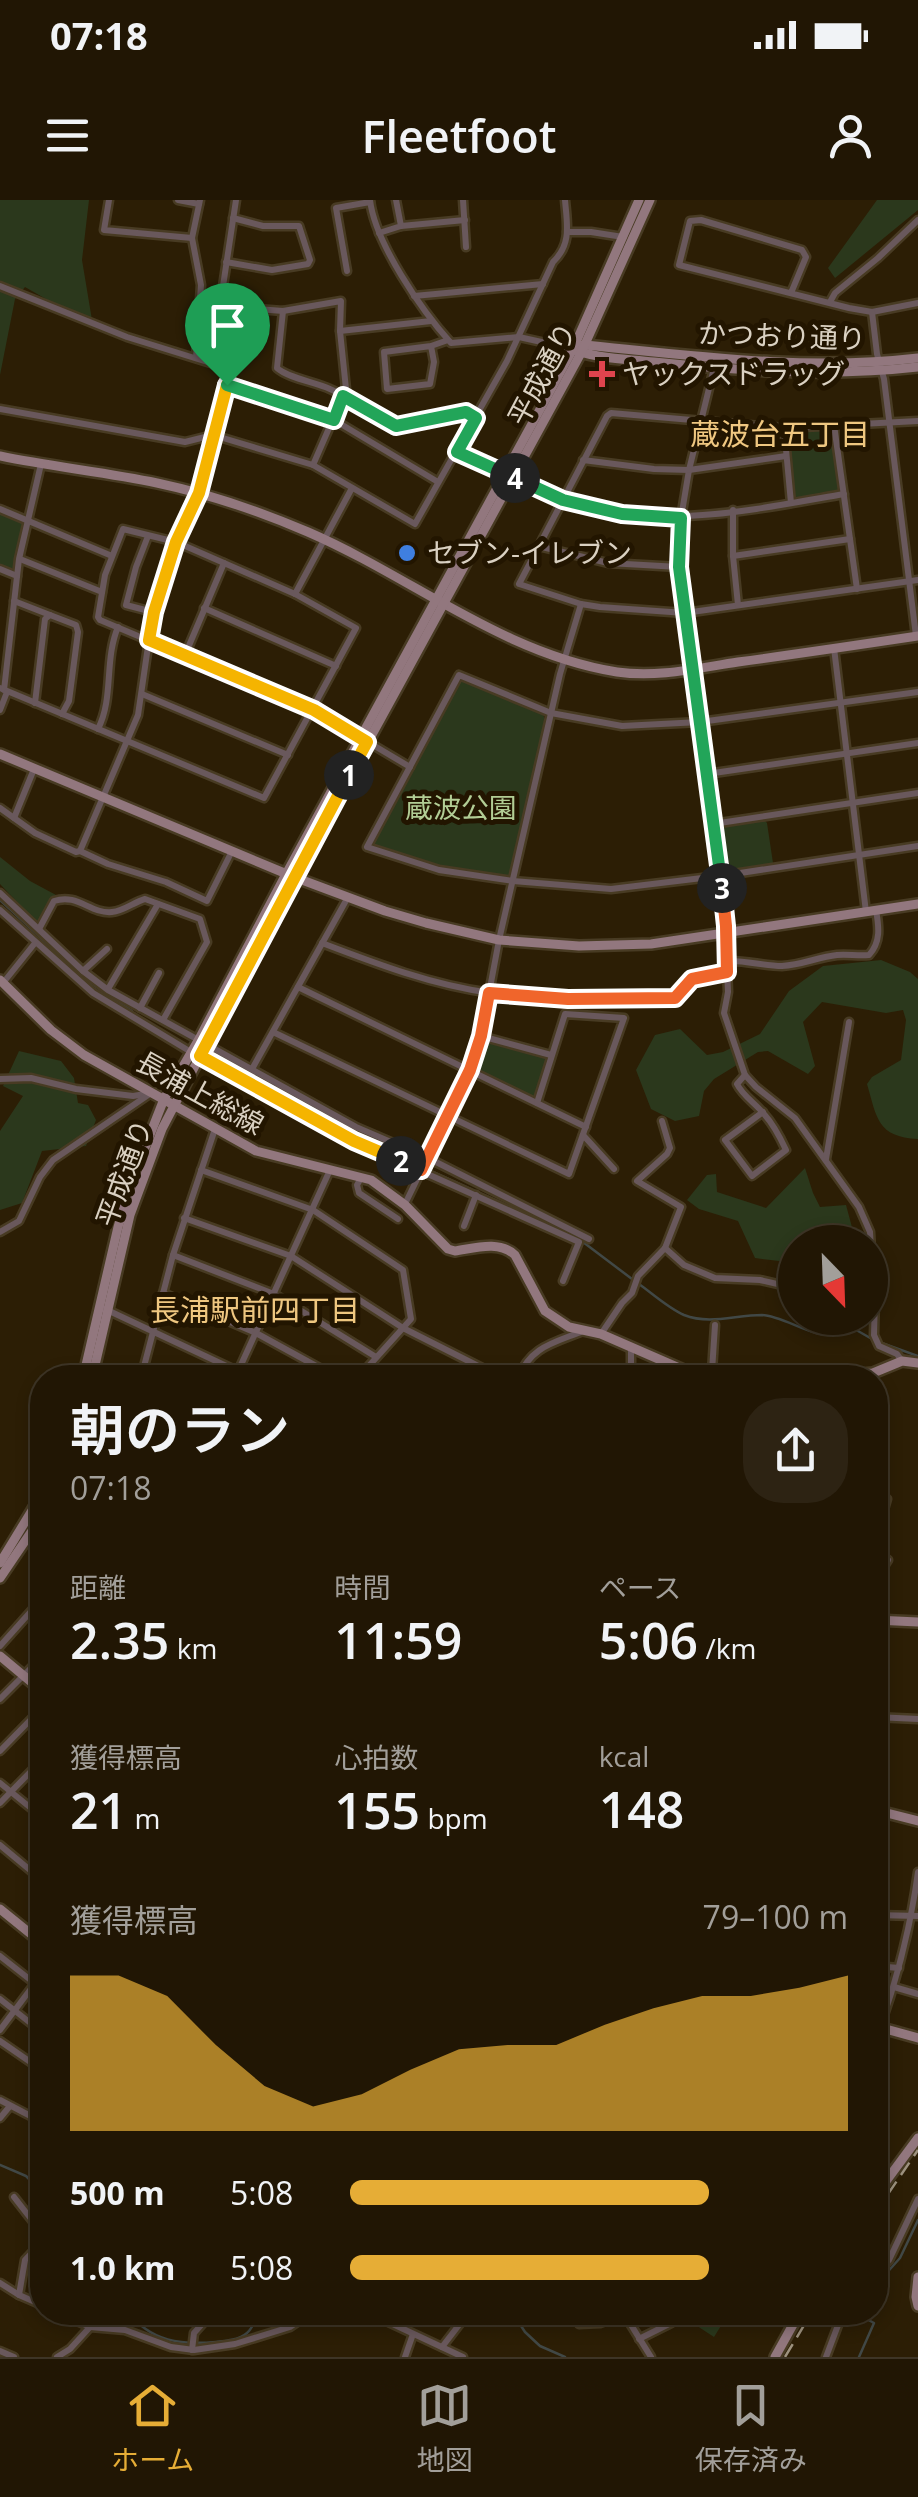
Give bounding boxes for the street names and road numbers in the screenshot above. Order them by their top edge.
street label: かつおり通り [697,313,867,357]
street label: 平成通り [498,315,584,432]
street label: 長浦上総線 [130,1042,271,1143]
street label: 平成通り [86,1114,160,1232]

